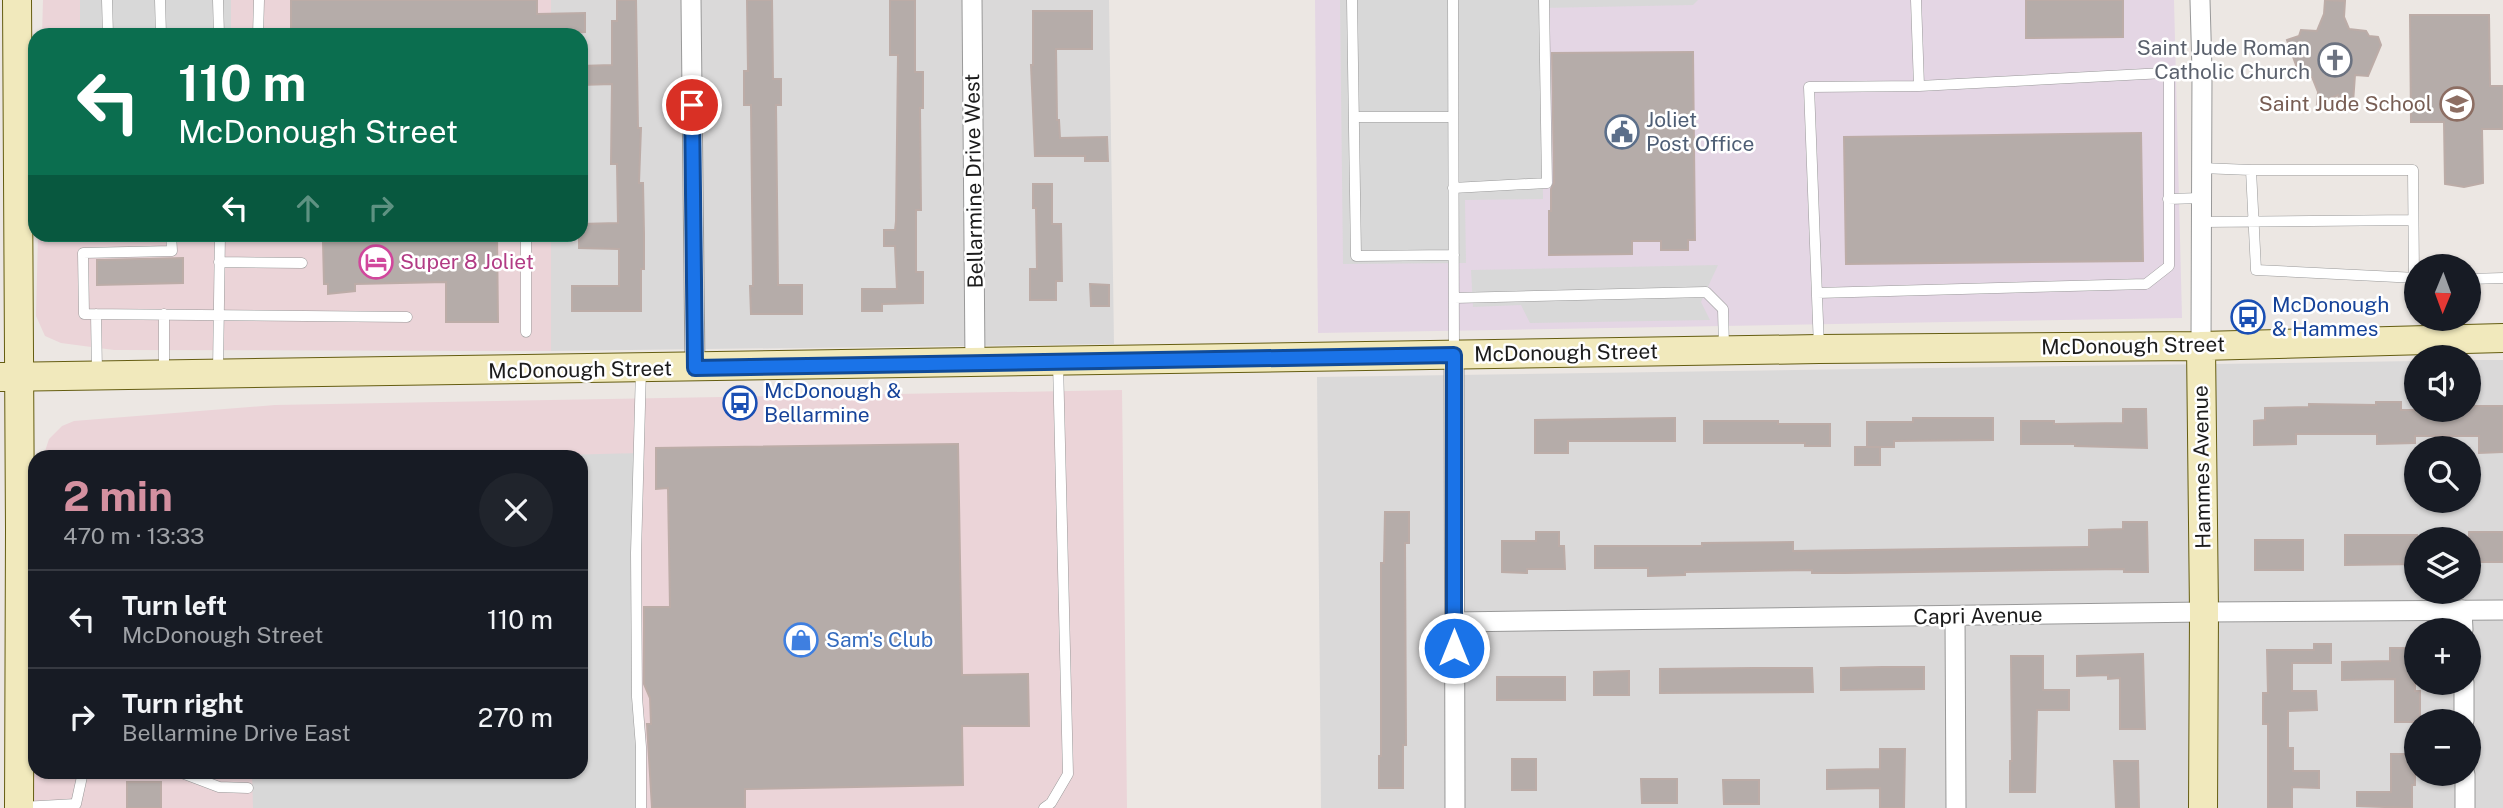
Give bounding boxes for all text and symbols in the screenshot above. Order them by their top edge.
place label: Saint Jude Roman Catholic Church [2137,35,2310,84]
church icon: Saint Jude Roman Catholic Church [2316,41,2354,79]
text: 110 m [178,54,306,112]
icon: left [63,56,154,147]
street label: Bellarmine Drive West [959,73,988,289]
pin [662,75,722,135]
school or university icon: Saint Jude School [2438,85,2476,123]
icon: arrive [673,86,711,124]
place label: Saint Jude School [2259,91,2432,116]
place label: Joliet Post Office [1646,107,1754,156]
text: McDonough Street [178,113,458,150]
public building icon: Joliet Post Office [1603,113,1641,151]
icon: left [216,189,254,227]
icon: ahead [289,189,327,227]
icon: right [362,189,400,227]
hotel icon: Super 8 Joliet [357,243,395,281]
place label: Super 8 Joliet [400,249,534,274]
north arrow [2404,254,2482,331]
map controls [2404,254,2481,786]
place label: McDonough & Hammes [2272,292,2389,341]
bus stop icon: McDonough & Hammes [2229,298,2267,336]
street label: McDonough Street [2041,331,2225,360]
street label: McDonough Street [1474,338,1658,367]
button: sound [2404,345,2481,422]
street label: McDonough Street [488,355,672,384]
place label: McDonough & Bellarmine [764,378,901,427]
bus stop icon: McDonough & Bellarmine [721,384,759,422]
street label: Hammes Avenue [2188,385,2215,549]
button: search [2404,436,2481,513]
text: 2 min [63,471,173,520]
button: close [479,473,553,547]
text: 470 m · 13:33 [63,522,205,549]
button: layers [2404,527,2481,604]
text: Turn left [122,590,227,621]
icon: left [63,600,101,638]
street label: Capri Avenue [1913,602,2043,629]
text: 110 m [487,604,553,635]
position arrow [1417,611,1491,685]
button: + [2404,618,2481,695]
text: McDonough Street [122,621,323,648]
shop icon: Sam's Club [782,621,820,659]
place label: Sam's Club [826,627,933,652]
text: Turn right [122,688,244,719]
icon: right [63,698,101,736]
text: 270 m [478,702,553,733]
button: − [2404,709,2481,786]
text: Bellarmine Drive East [122,719,351,746]

